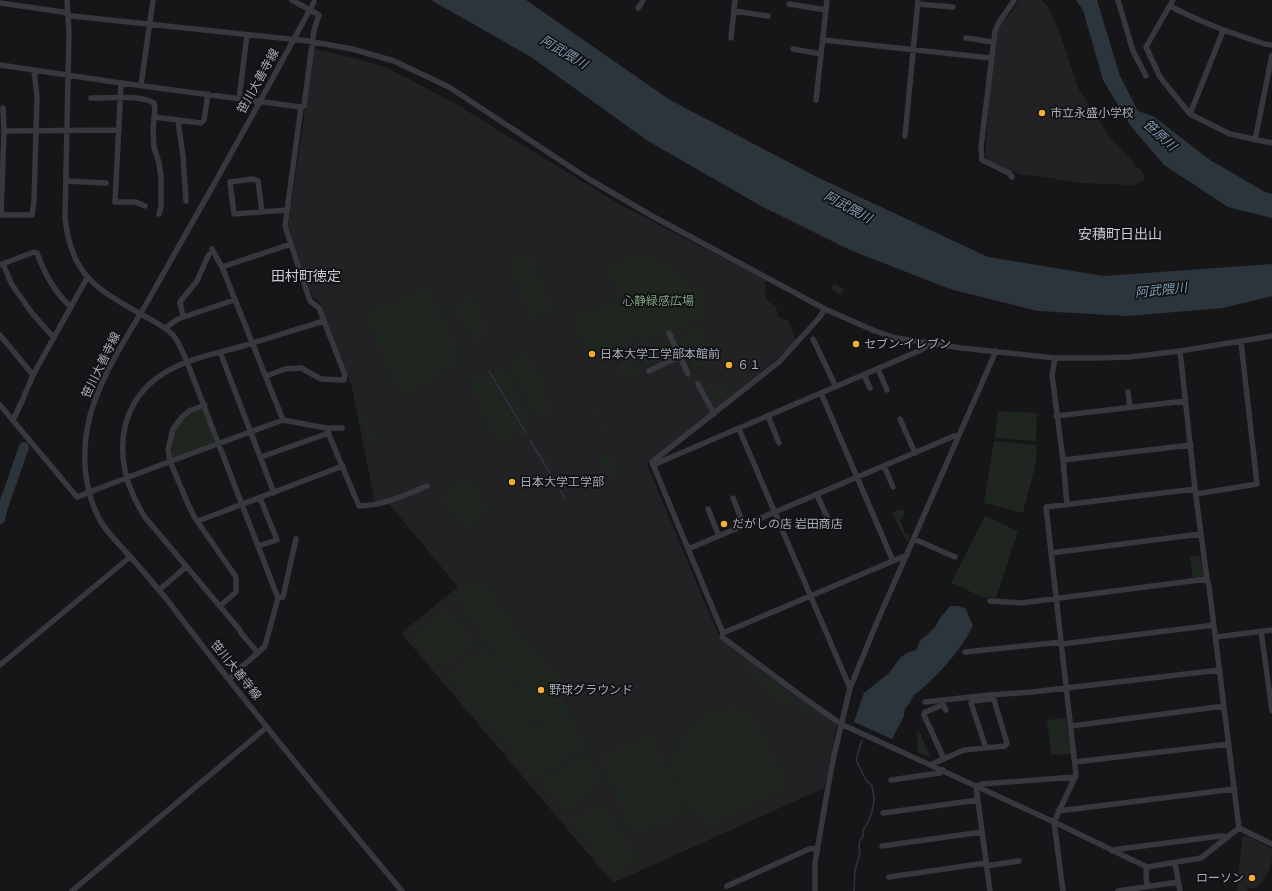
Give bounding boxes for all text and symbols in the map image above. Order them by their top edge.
water label: 阿武隈川 [538,32,592,73]
street label: 笹川大善寺線 [234,46,282,116]
place label: 市立永盛小学校 [1050,106,1134,120]
marker: 市立永盛小学校 [1037,108,1047,118]
water label: 笹原川 [1140,116,1181,155]
water label: 阿武隈川 [822,188,876,227]
district label: 安積町日出山 [1078,226,1162,242]
district label: 田村町徳定 [271,268,341,284]
water label: 阿武隈川 [1134,280,1190,300]
park label: 心静緑感広場 [622,294,694,308]
street label: 笹川大善寺線 [79,330,123,400]
place label: セブン-イレブン [864,337,951,351]
marker: セブン-イレブン [851,339,861,349]
place label: 日本大学工学部本館前 [600,347,720,361]
marker: 日本大学工学部本館前 [587,349,597,359]
place label: ６１ [737,358,761,372]
marker: ６１ [724,360,734,370]
place label: 日本大学工学部 [520,475,604,489]
marker: 日本大学工学部 [507,477,517,487]
place label: だがしの店 岩田商店 [732,517,843,531]
marker: だがしの店 岩田商店 [719,519,729,529]
street label: 笹川大善寺線 [208,638,264,702]
place label: 野球グラウンド [549,683,633,697]
marker: 野球グラウンド [536,685,546,695]
place label: ローソン [1196,871,1244,885]
marker: ローソン [1247,873,1257,883]

